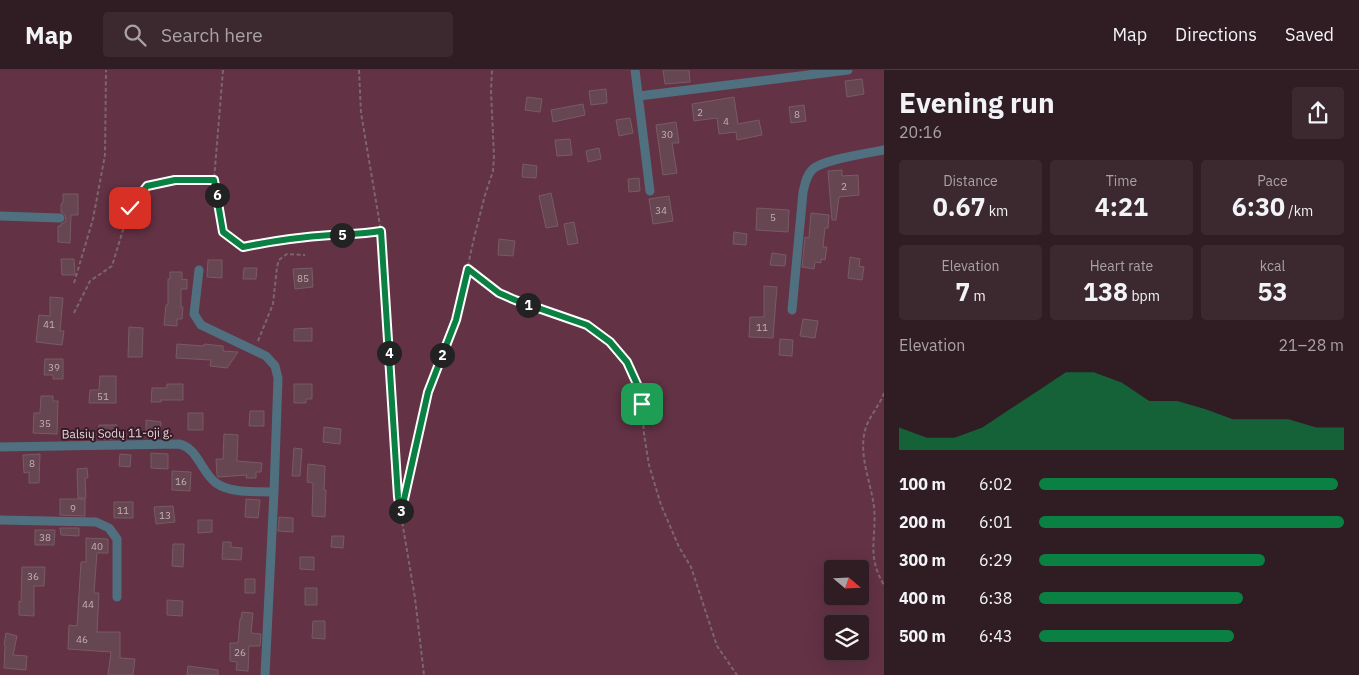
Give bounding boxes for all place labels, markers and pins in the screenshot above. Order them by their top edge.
pin: 6 [204,182,230,208]
pin [109,187,151,229]
pin: 5 [330,222,354,248]
pin: 1 [516,292,540,318]
pin: 4 [376,340,402,366]
pin: 2 [430,342,454,368]
pin [621,383,663,425]
pin: 3 [388,498,414,524]

